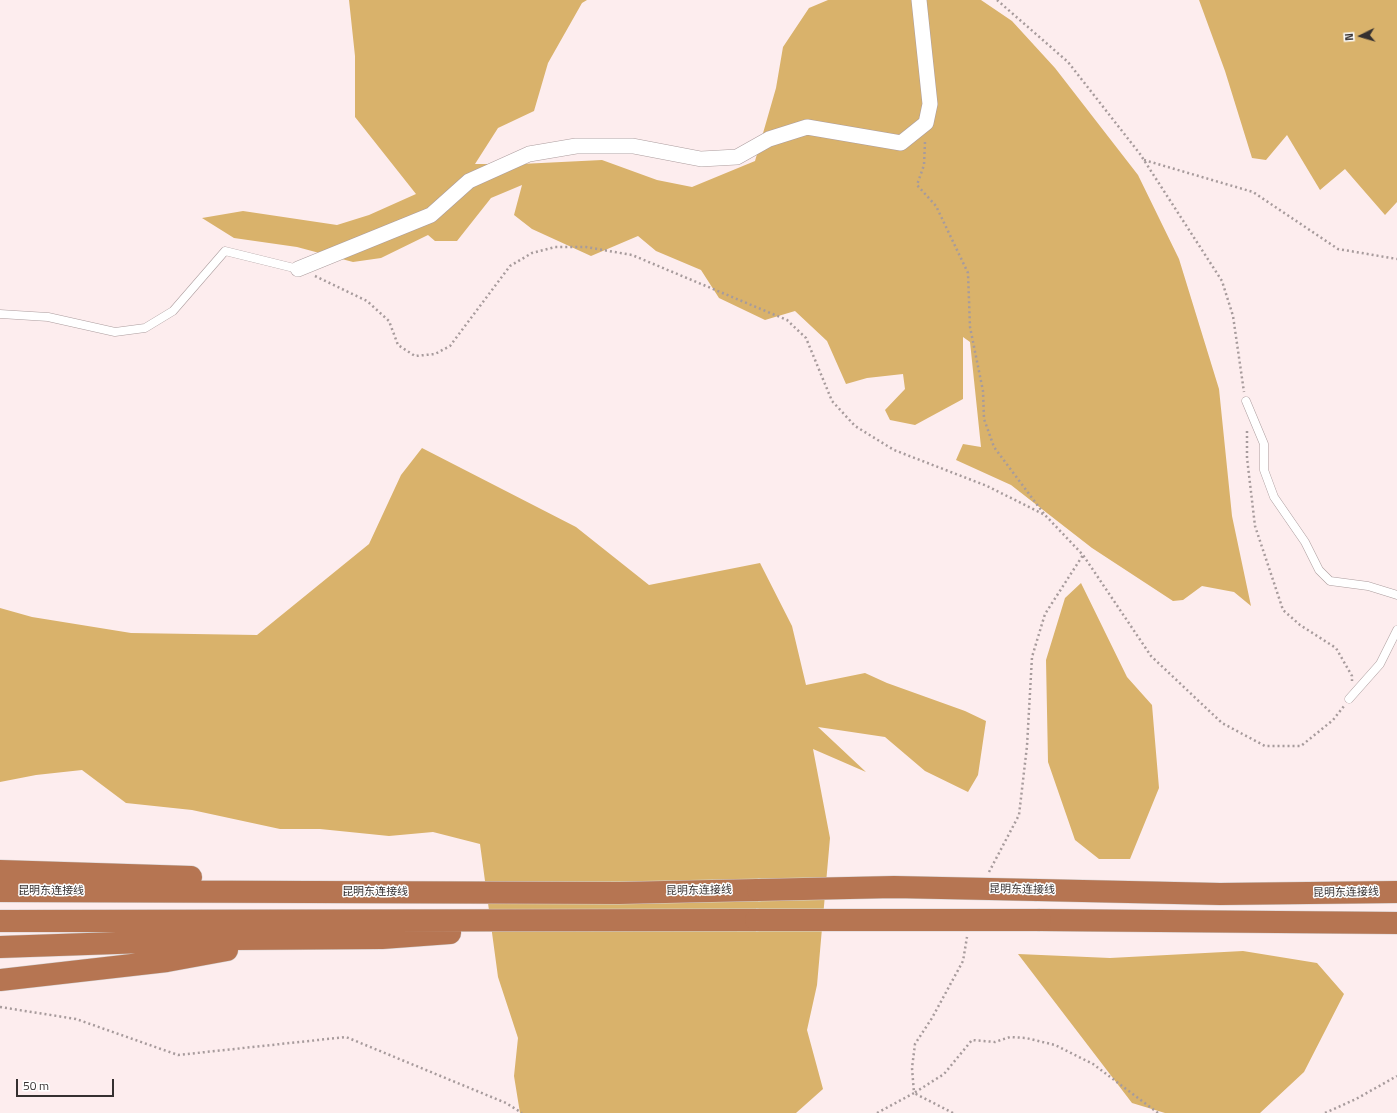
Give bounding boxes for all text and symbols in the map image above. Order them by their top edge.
north arrow [1341,16,1381,56]
text: N [1341,33,1357,42]
street label: 昆明东连接线 [989,883,1055,897]
street label: 昆明东连接线 [18,884,84,898]
street label: 昆明东连接线 [666,884,732,898]
street label: 昆明东连接线 [342,885,408,899]
street label: 昆明东连接线 [1313,886,1379,900]
scale bar [18,1071,116,1097]
text: 50 m [23,1076,49,1095]

